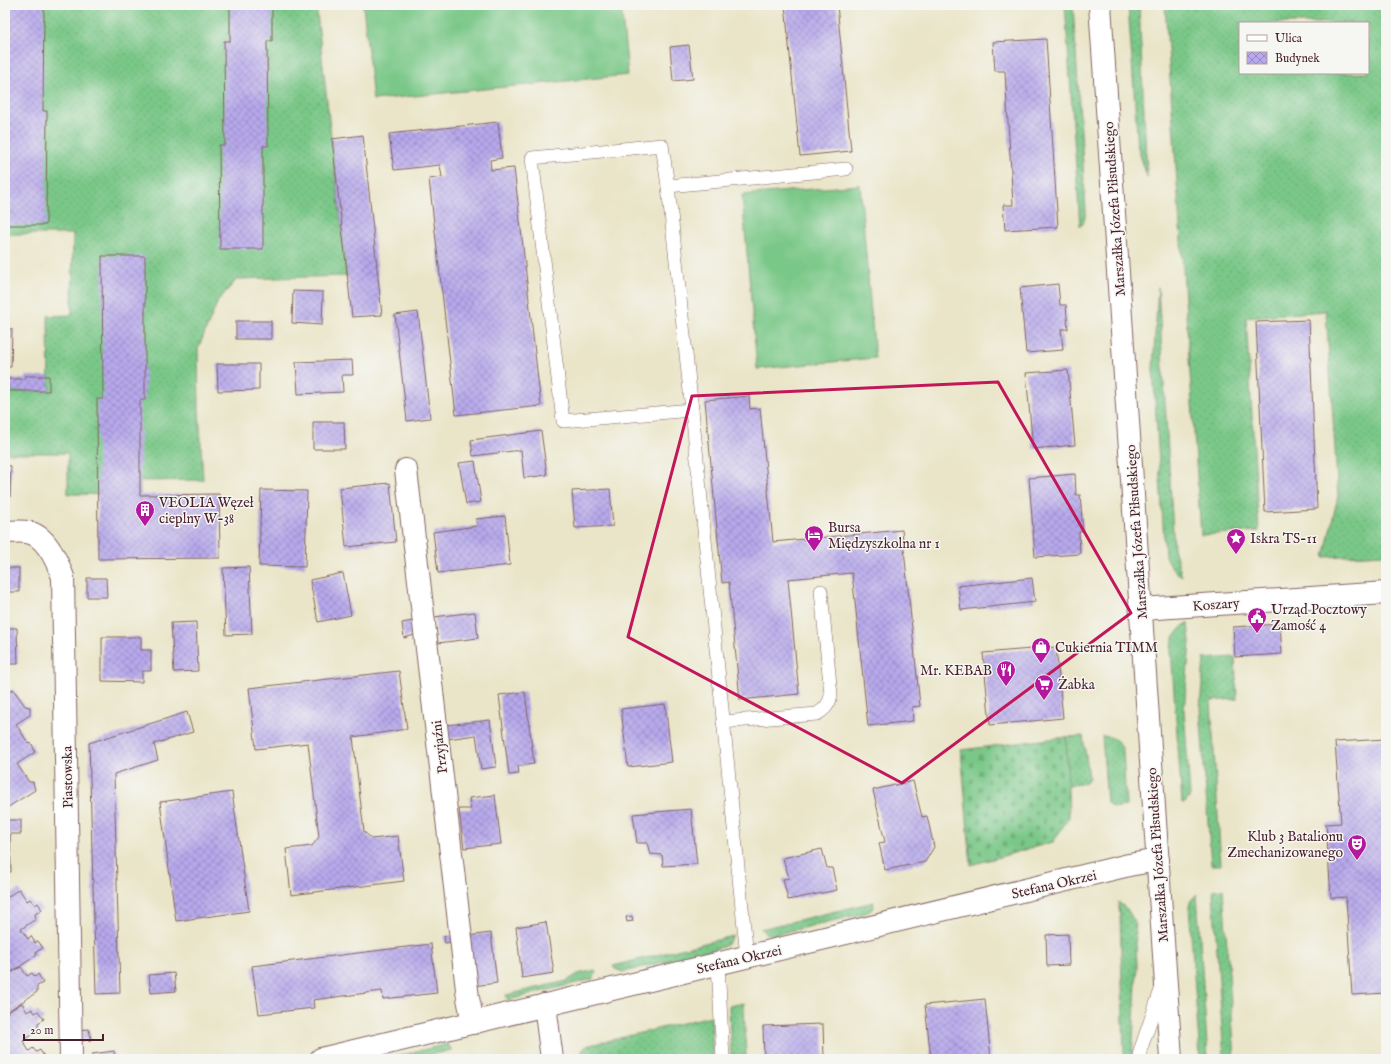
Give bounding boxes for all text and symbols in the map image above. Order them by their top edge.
legend [1239,22,1369,74]
text: Ulica [1275,31,1303,46]
text: Budynek [1275,51,1320,66]
street label: Marszałka Józefa Piłsudskiego [1100,120,1130,297]
street label: Marszałka Józefa Piłsudskiego [1122,443,1152,620]
place label: VEOLIA Węzeł cieplny W-38 [158,494,254,528]
building icon: VEOLIA Węzeł cieplny W-38 [134,499,156,527]
place label: Bursa Międzyszkolna nr 1 [828,519,940,553]
hotel icon: Bursa Międzyszkolna nr 1 [803,524,825,552]
place icon: Iskra TS-11 [1225,527,1247,555]
place label: Iskra TS-11 [1250,530,1317,548]
street label: Koszary [1192,594,1240,616]
place label: Urząd Pocztowy Zamość 4 [1271,601,1367,635]
public building icon: Urząd Pocztowy Zamość 4 [1246,606,1268,634]
shop icon: Cukiernia TIMM [1030,636,1052,664]
place label: Cukiernia TIMM [1055,639,1158,657]
restaurant icon: Mr. KEBAB [995,659,1017,687]
place label: Mr. KEBAB [920,662,992,680]
supermarket icon: Żabka [1033,673,1055,701]
place label: Żabka [1058,676,1096,694]
street label: Przyjaźni [428,719,452,775]
street label: Piastowska [58,745,78,808]
street label: Marszałka Józefa Piłsudskiego [1143,766,1173,943]
place label: Klub 3 Batalionu Zmechanizowanego [1227,828,1343,862]
theatre icon: Klub 3 Batalionu Zmechanizowanego [1346,833,1368,861]
street label: Stefana Okrzei [1010,866,1099,904]
street label: Stefana Okrzei [695,941,784,979]
scale bar [24,1016,103,1042]
text: 20 m [30,1023,53,1038]

